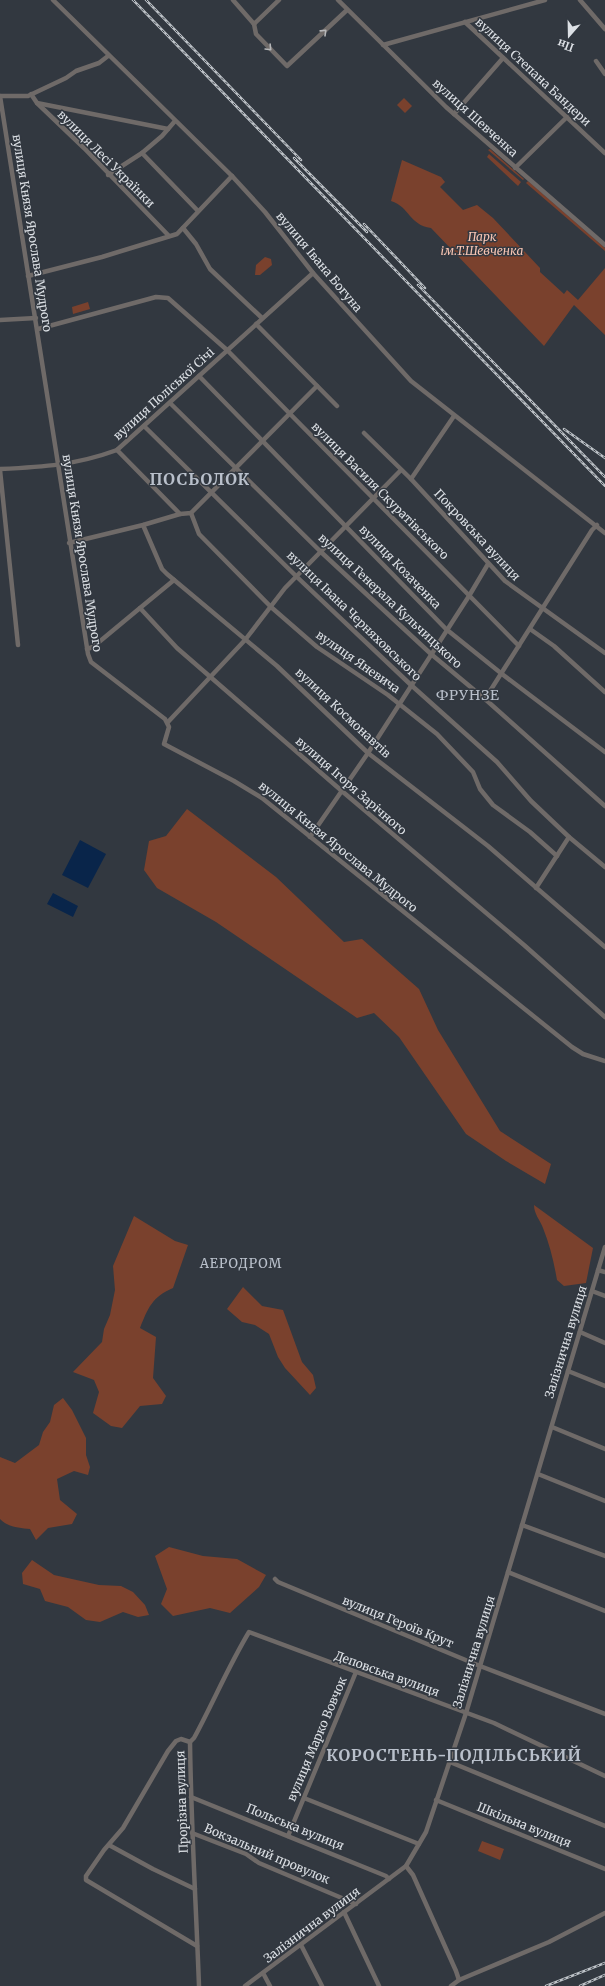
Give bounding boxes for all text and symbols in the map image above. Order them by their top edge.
street label: вулиця Степана Бандери [473,14,594,129]
north arrow [549,16,589,56]
one-way arrow [319,29,327,37]
text: Пн [555,36,576,55]
one-way arrow [264,43,272,51]
street label: вулиця Шевченка [430,75,521,160]
street label: вулиця Лесі Українки [55,107,158,210]
street label: вулиця Князя Ярослава Мудрого [9,133,56,333]
street label: вулиця Івана Богуна [273,209,366,315]
park label: Парк ім.Т.Шевченка [441,229,524,258]
street label: вулиця Поліської Січі [110,344,217,443]
street label: вулиця Василя Скуратівського [309,419,452,562]
street label: вулиця Князя Ярослава Мудрого [59,453,106,653]
district label: ПОСЬОЛОК [150,469,250,489]
street label: Покровська вулиця [431,486,524,583]
street label: вулиця Козаченка [356,522,445,612]
street label: вулиця Генерала Кульчицького [315,530,465,671]
street label: вулиця Івана Черняховського [284,547,425,684]
street label: вулиця Яневича [313,627,404,697]
street label: вулиця Космонавтів [293,665,394,761]
district label: ФРУНЗЕ [436,686,500,704]
street label: вулиця Ігоря Зарічного [293,733,410,838]
street label: вулиця Князя Ярослава Мудрого [256,778,421,915]
district label: АЕРОДРОМ [199,1255,282,1272]
street label: Залізнична вулиця [541,1284,590,1400]
street label: вулиця Героїв Крут [340,1592,456,1651]
street label: Залізнична вулиця [449,1594,498,1710]
street label: Деповська вулиця [333,1648,442,1699]
street label: вулиця Марко Вовчок [283,1674,350,1803]
district label: КОРОСТЕНЬ-ПОДІЛЬСЬКИЙ [326,1745,582,1765]
street label: Прорізна вулиця [172,1750,191,1854]
street label: Шкільна вулиця [475,1799,574,1850]
street label: Польська вулиця [244,1800,346,1853]
street label: Вокзальний провулок [202,1820,333,1887]
street label: Залізнична вулиця [261,1883,363,1966]

